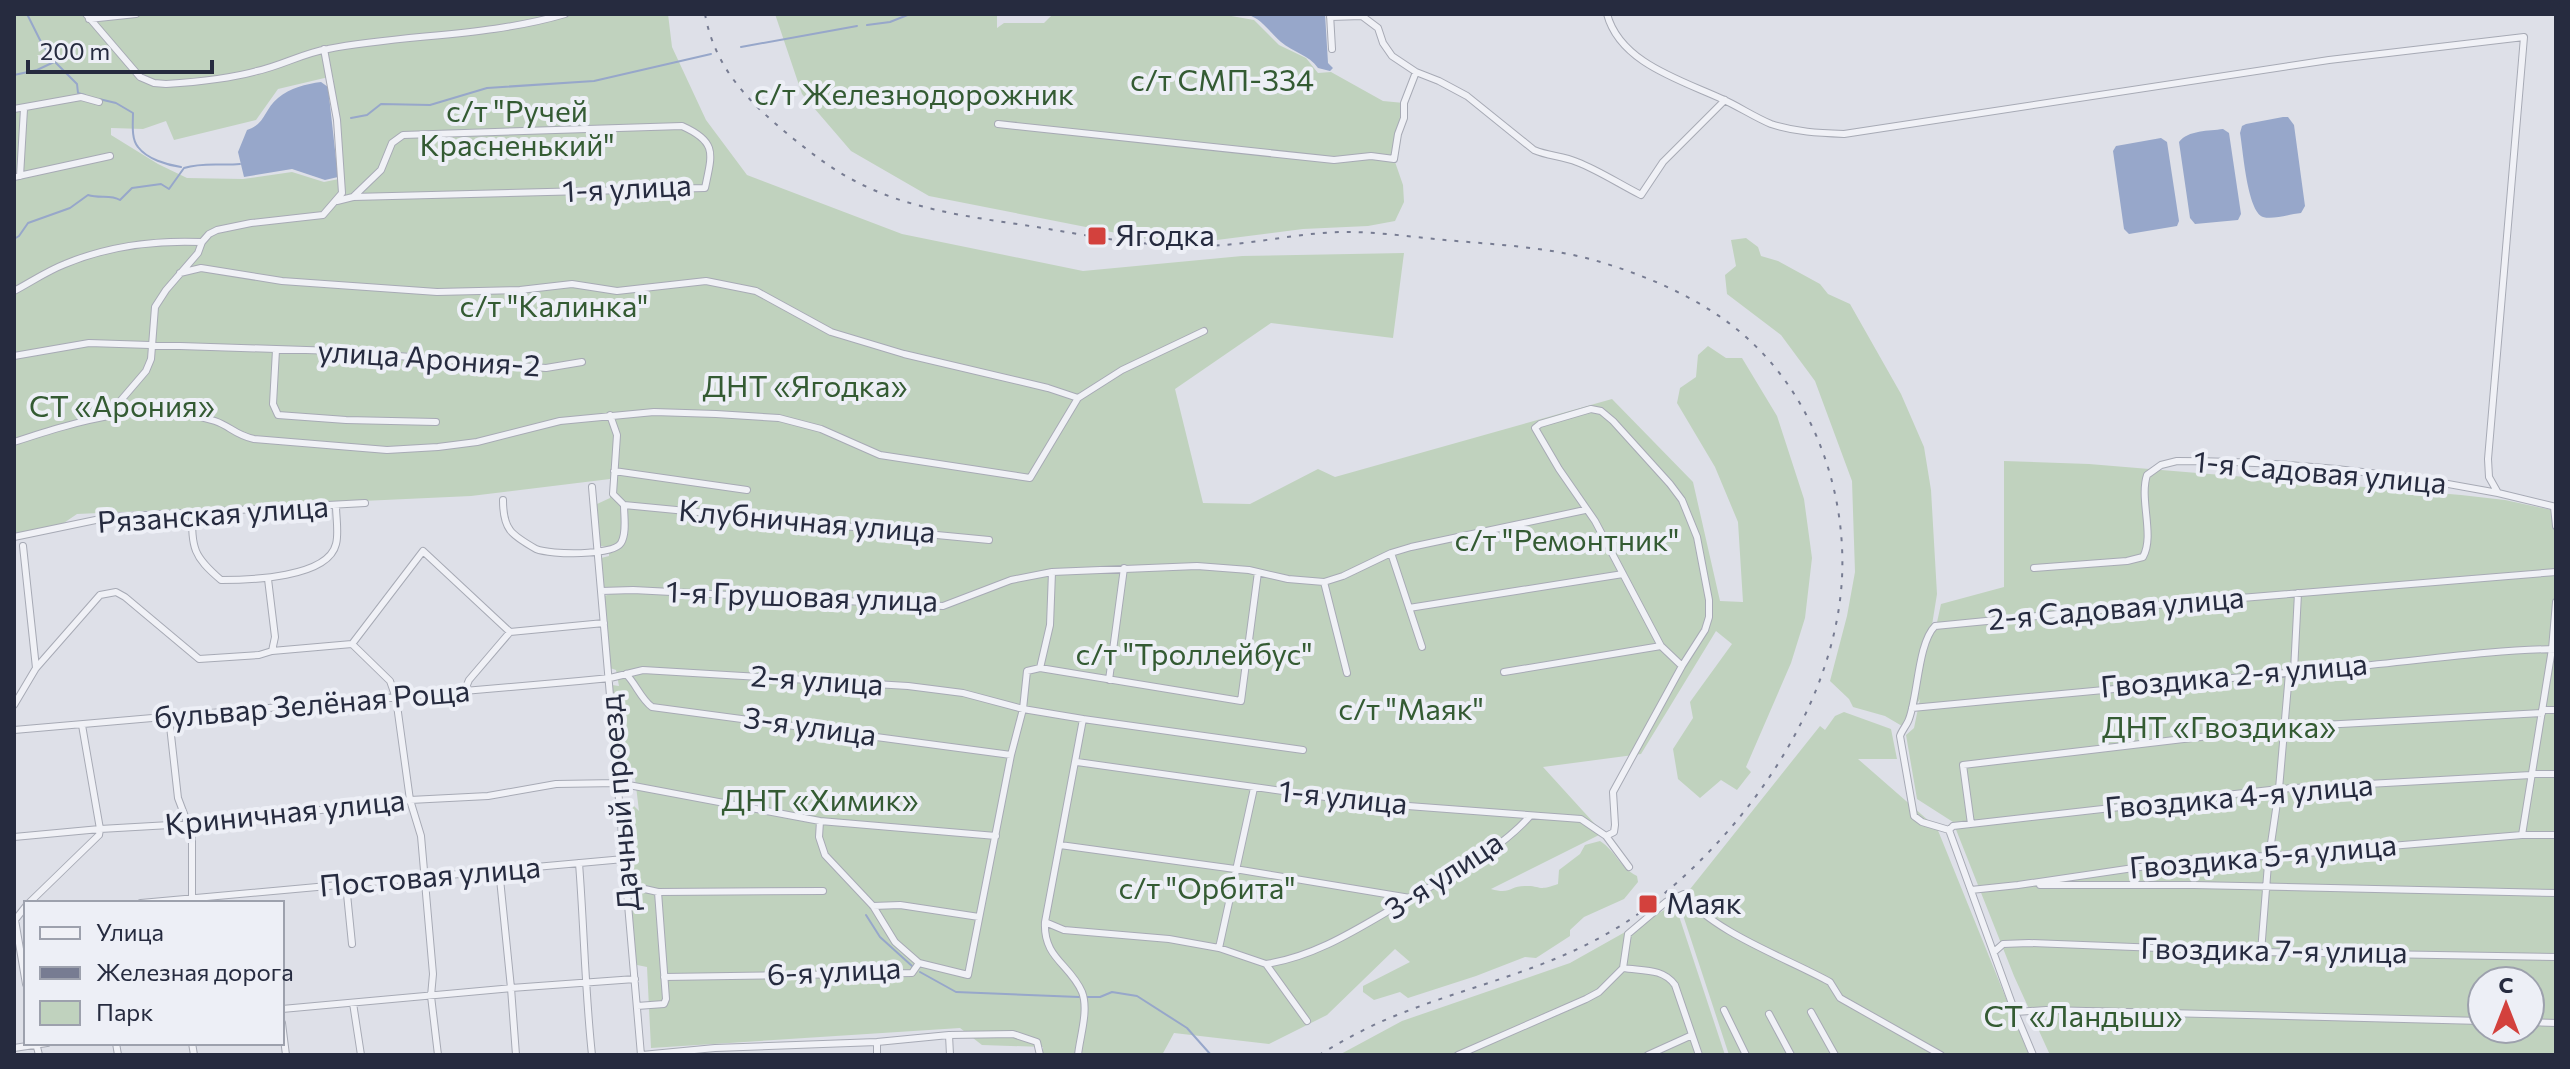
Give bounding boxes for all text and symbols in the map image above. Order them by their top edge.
scale bar [28,24,212,74]
text: 200 m [40,36,110,65]
park label: с/т СМП-334 [1130,60,1314,97]
park label: с/т Железнодорожник [754,74,1074,111]
park label: с/т "Ручей Красненький" [419,91,615,162]
street label: 1-я улица [561,165,692,208]
place label: Ягодка [1115,215,1215,252]
marker: Ягодка [1086,225,1108,247]
park label: с/т "Калинка" [460,286,648,323]
street label: улица Арония-2 [316,330,542,383]
park label: ДНТ «Ягодка» [703,366,907,403]
park label: СТ «Арония» [29,386,215,423]
street label: 1-я Садовая улица [2192,441,2448,500]
street label: Рязанская улица [96,486,330,539]
street label: Клубничная улица [677,490,937,549]
park label: с/т "Ремонтник" [1455,520,1679,557]
street label: 1-я Грушовая улица [666,571,939,618]
street label: 2-я Садовая улица [1986,577,2246,636]
park label: с/т "Троллейбус" [1075,634,1313,671]
street label: Гвоздика 2-я улица [2099,643,2369,704]
street label: 2-я улица [750,655,885,702]
street label: бульвар Зелёная Роща [152,670,471,735]
park label: с/т "Маяк" [1338,689,1484,726]
street label: Дачный проезд [590,693,645,913]
street label: 3-я улица [742,697,879,752]
park label: ДНТ «Гвоздика» [2102,707,2336,744]
street label: Гвоздика 4-я улица [2103,764,2374,825]
street label: 1-я улица [1277,770,1409,821]
street label: Криничная улица [163,780,407,842]
park label: ДНТ «Химик» [721,780,919,817]
street label: 3-я улица [1377,822,1509,926]
street label: Гвоздика 5-я улица [2127,824,2398,885]
street label: Постовая улица [318,846,542,903]
park label: с/т "Орбита" [1118,868,1296,905]
place label: Маяк [1666,883,1742,920]
marker: Маяк [1637,893,1659,915]
legend [24,901,284,1045]
text: Улица [96,917,164,946]
street label: Гвоздика 7-я улица [2140,928,2408,969]
street label: 6-я улица [766,948,902,991]
text: Железная дорога [96,957,294,986]
north arrow [2466,965,2546,1045]
text: С [2498,971,2514,998]
park label: СТ «Ландыш» [1983,996,2183,1033]
text: Парк [96,997,153,1026]

